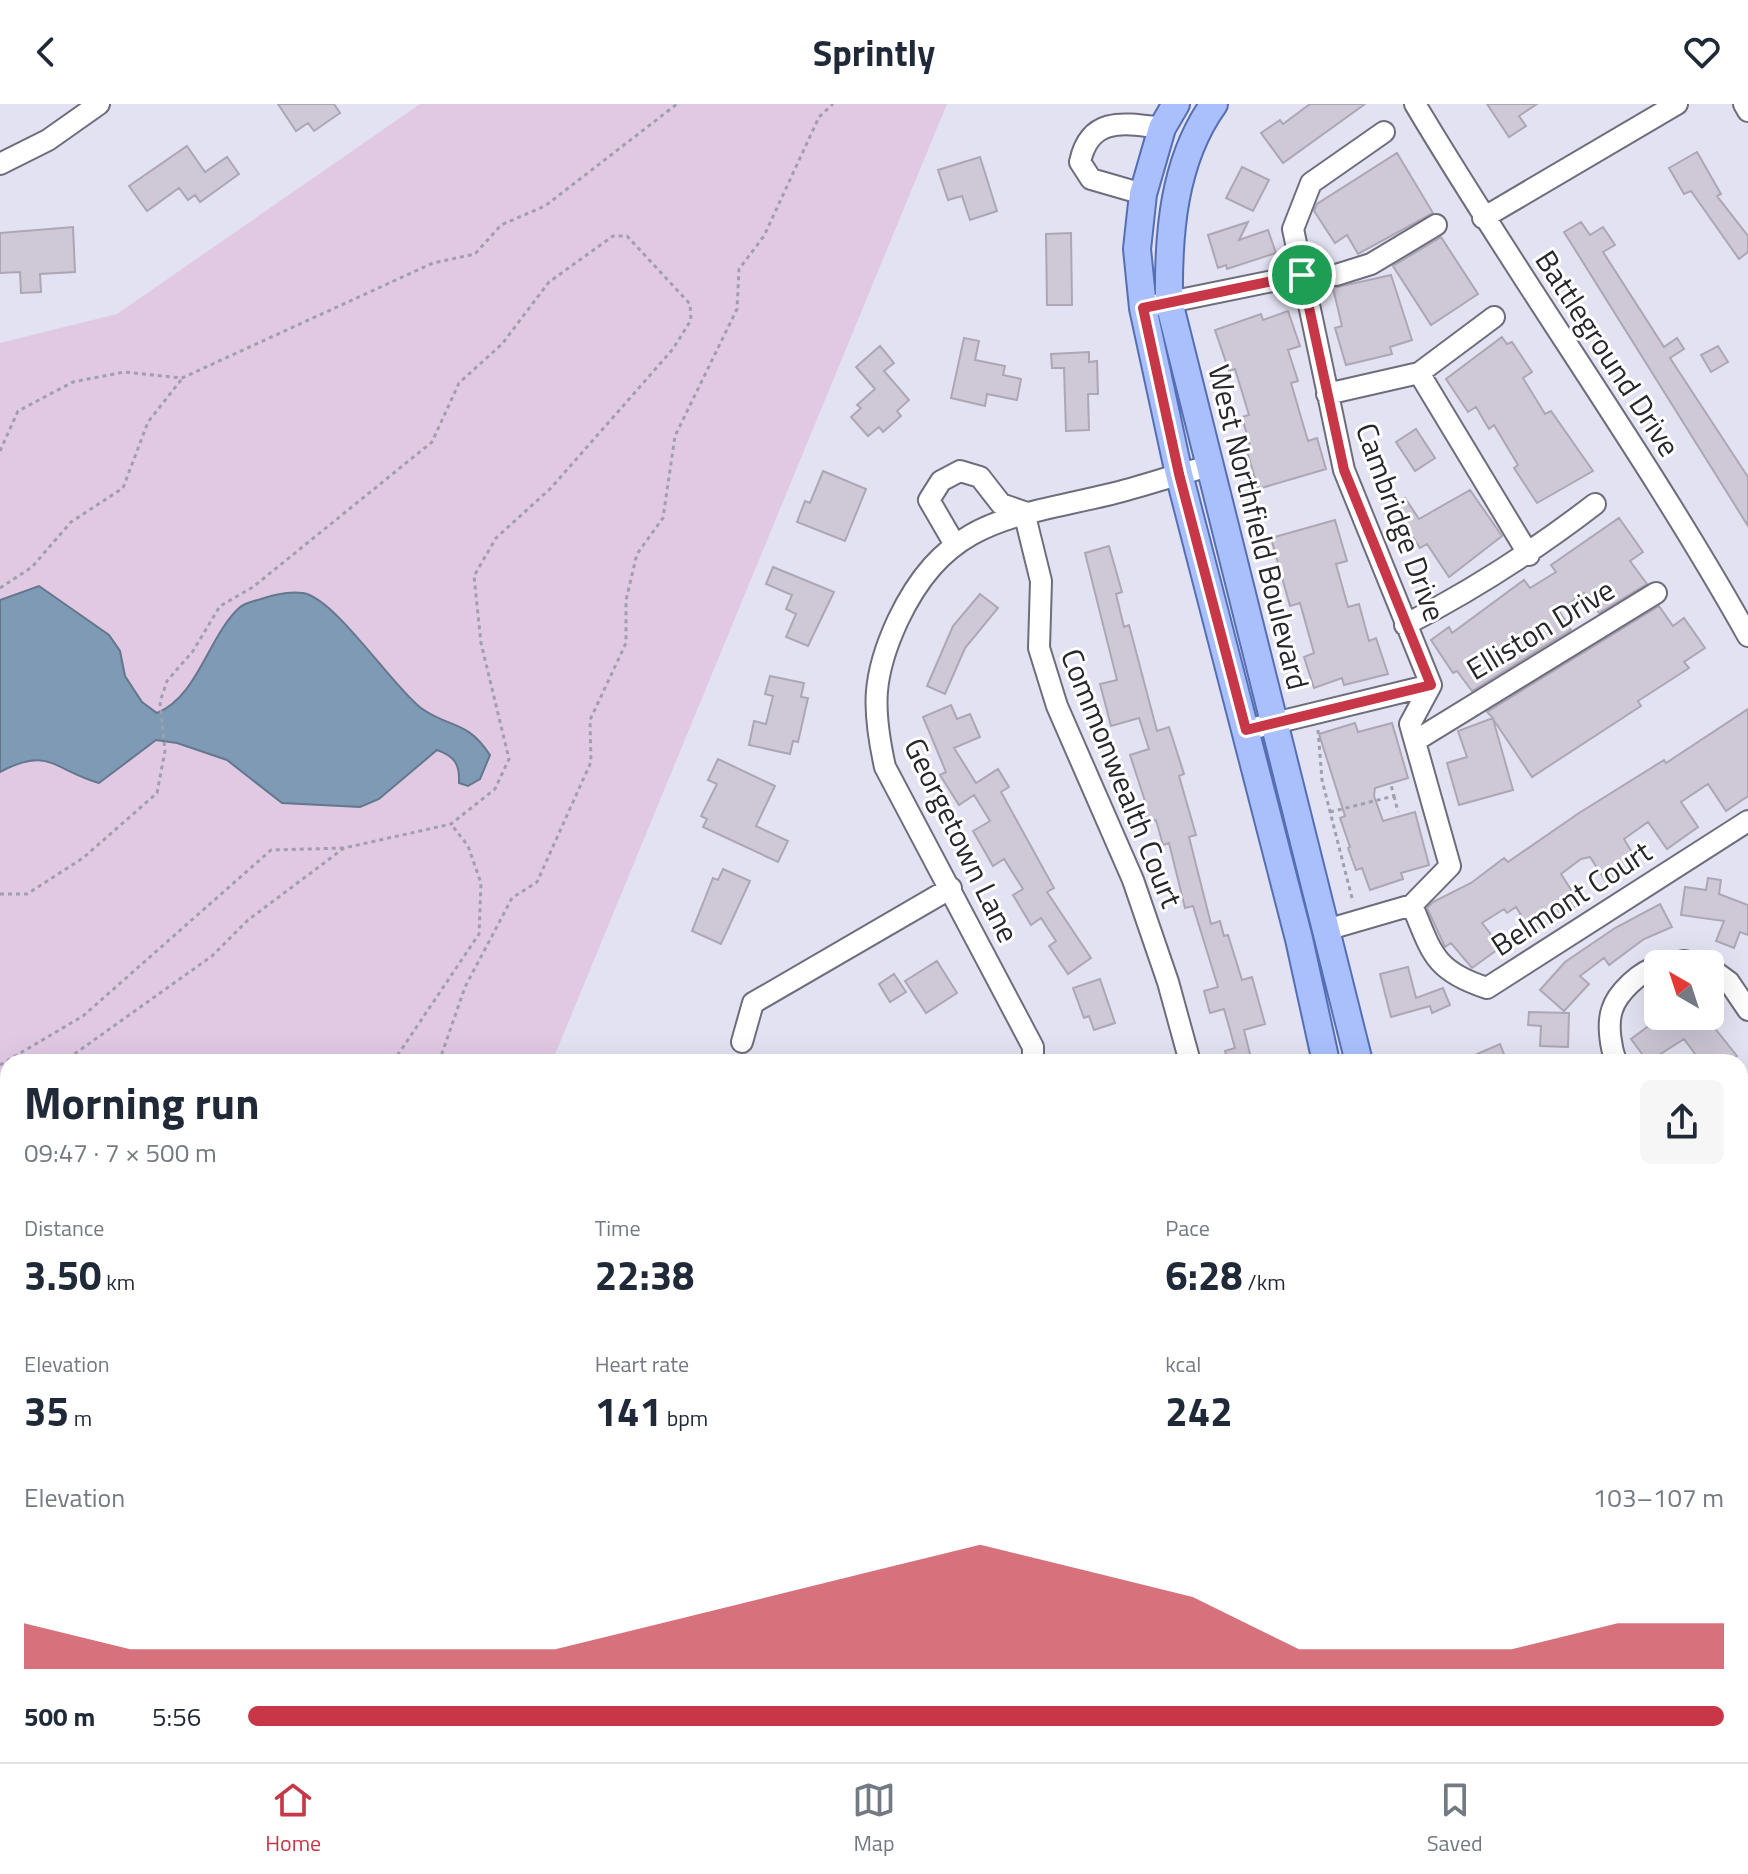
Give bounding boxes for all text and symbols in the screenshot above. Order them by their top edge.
text: Sprintly [813,25,935,80]
icon: back [24,30,68,74]
icon: heart [1680,30,1724,74]
pin [1268,241,1336,309]
street label: Battleground Drive [1524,241,1692,465]
icon: arrive [1280,253,1324,297]
street label: West Northfield Boulevard [1196,360,1322,694]
street label: Cambridge Drive [1344,416,1458,628]
street label: Elliston Drive [1457,567,1623,691]
street label: Commonwealth Court [1049,642,1195,915]
street label: Georgetown Lane [893,730,1031,950]
street label: Belmont Court [1482,829,1661,967]
north arrow [1644,950,1724,1030]
map controls [1644,950,1724,1030]
text: Morning run [24,1069,260,1136]
button: share [1640,1080,1724,1164]
text: 09:47 · 7 × 500 m [24,1133,217,1172]
text: Distance [24,1211,104,1245]
text: Time [595,1211,641,1245]
text: Pace [1165,1211,1210,1245]
text: 3.50 [24,1245,101,1306]
text: 22:38 [595,1245,695,1306]
text: 6:28 [1165,1245,1243,1306]
text: km [101,1265,135,1299]
text: /km [1243,1265,1286,1299]
text: Elevation [24,1347,110,1381]
text: Heart rate [595,1347,689,1381]
text: kcal [1165,1347,1201,1381]
text: 35 [24,1381,69,1442]
text: 141 [595,1381,662,1442]
text: 242 [1165,1381,1233,1442]
text: m [69,1401,92,1435]
text: bpm [662,1401,708,1435]
text: Elevation [24,1478,125,1517]
text: 103–107 m [1593,1478,1724,1517]
text: 500 m [24,1697,95,1736]
text: 5:56 [152,1697,201,1736]
tab: Home [265,1778,321,1860]
tab: Map [852,1778,896,1860]
tab: Saved [1427,1778,1483,1860]

